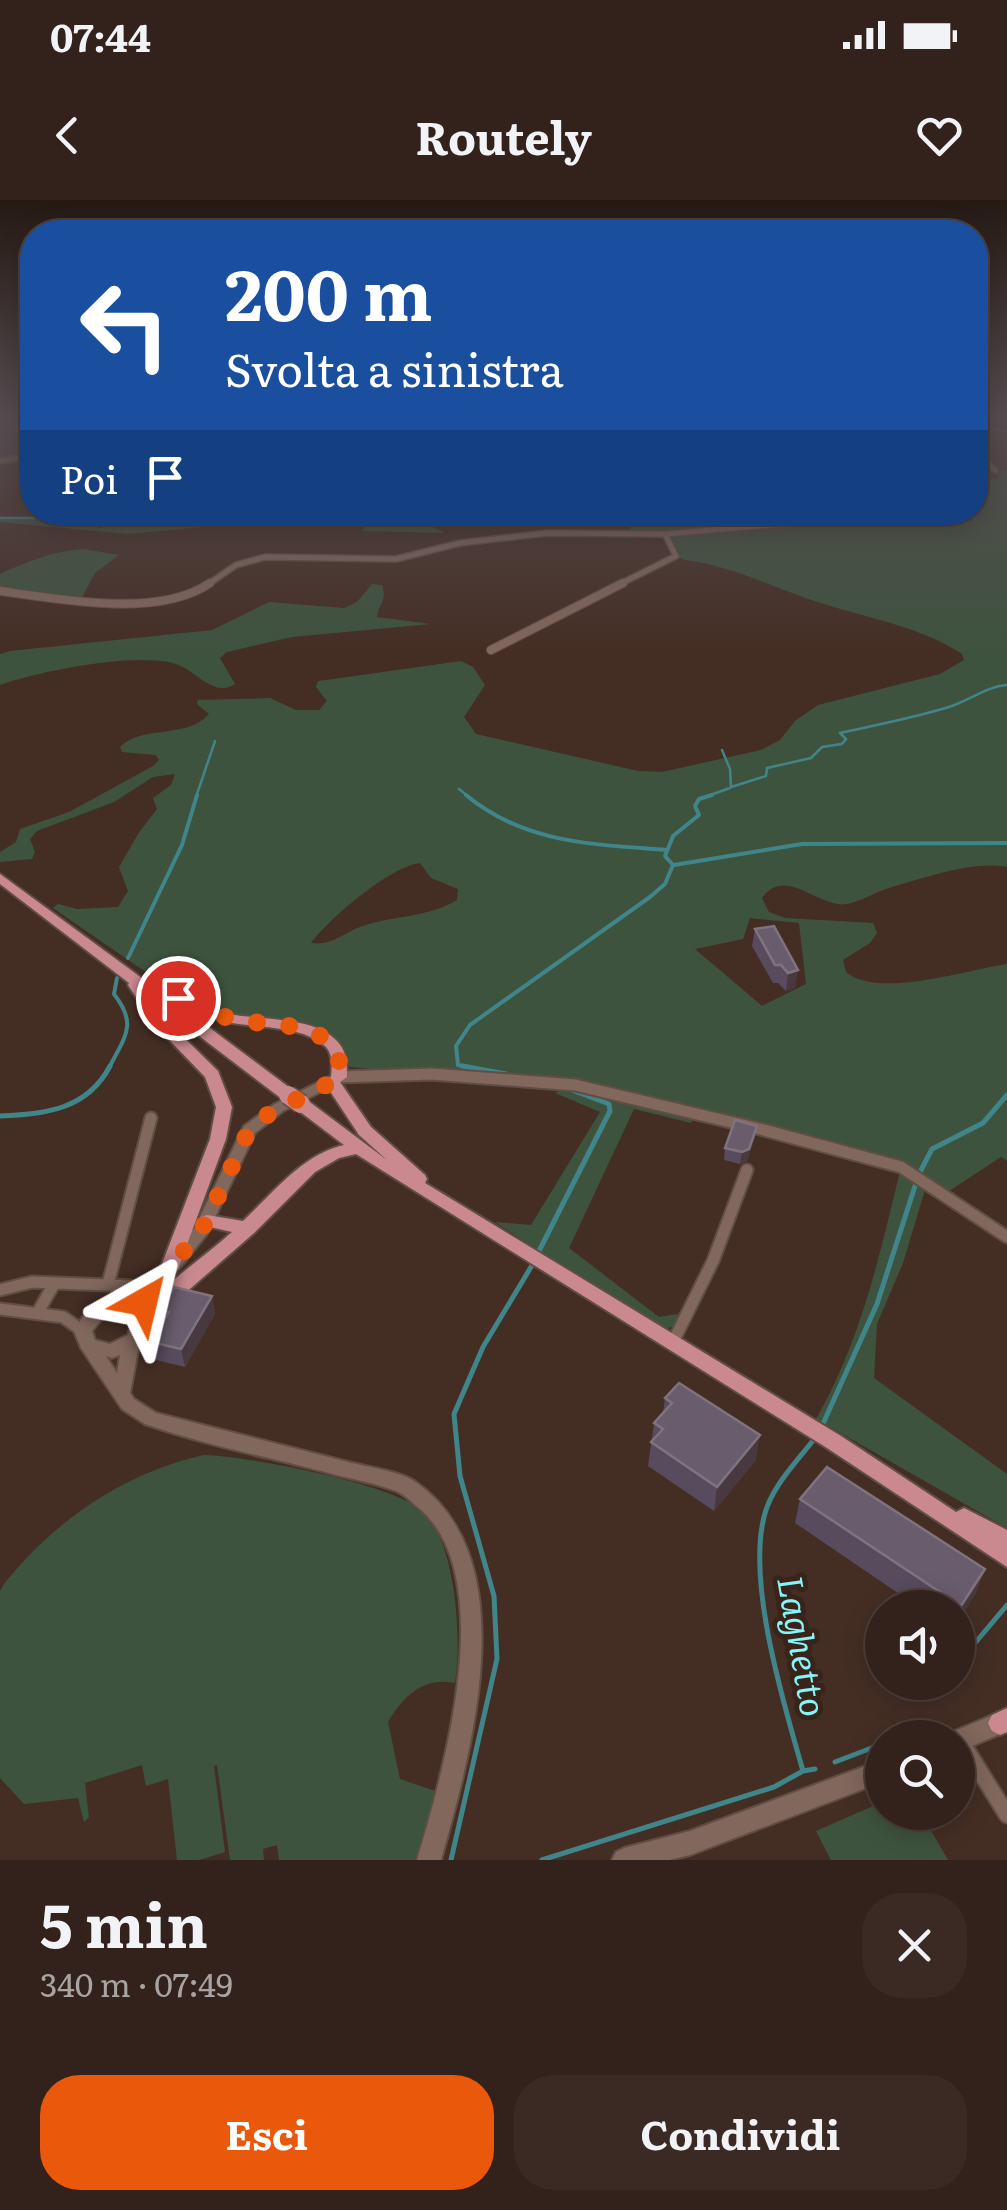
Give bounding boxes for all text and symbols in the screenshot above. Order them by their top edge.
text: 07:44 [50,7,151,64]
text: Routely [415,102,592,169]
icon: back [40,108,95,163]
icon: heart [912,108,967,163]
text: 200 m [225,239,433,343]
icon: left [60,260,190,390]
text: Svolta a sinistra [225,334,564,401]
text: Poi [60,449,118,506]
icon: arrive [138,450,193,505]
pin [136,956,221,1041]
icon: arrive [151,971,206,1026]
position arrow [92,1250,196,1354]
water label: Laghetto [766,1572,842,1720]
map controls [865,1590,975,1830]
button: sound [865,1590,975,1700]
button: search [865,1720,975,1830]
text: 5 min [40,1877,208,1966]
button: close [862,1893,967,1998]
text: 340 m · 07:49 [40,1959,233,2007]
button: Esci [40,2075,494,2190]
button: Condividi [514,2075,967,2190]

